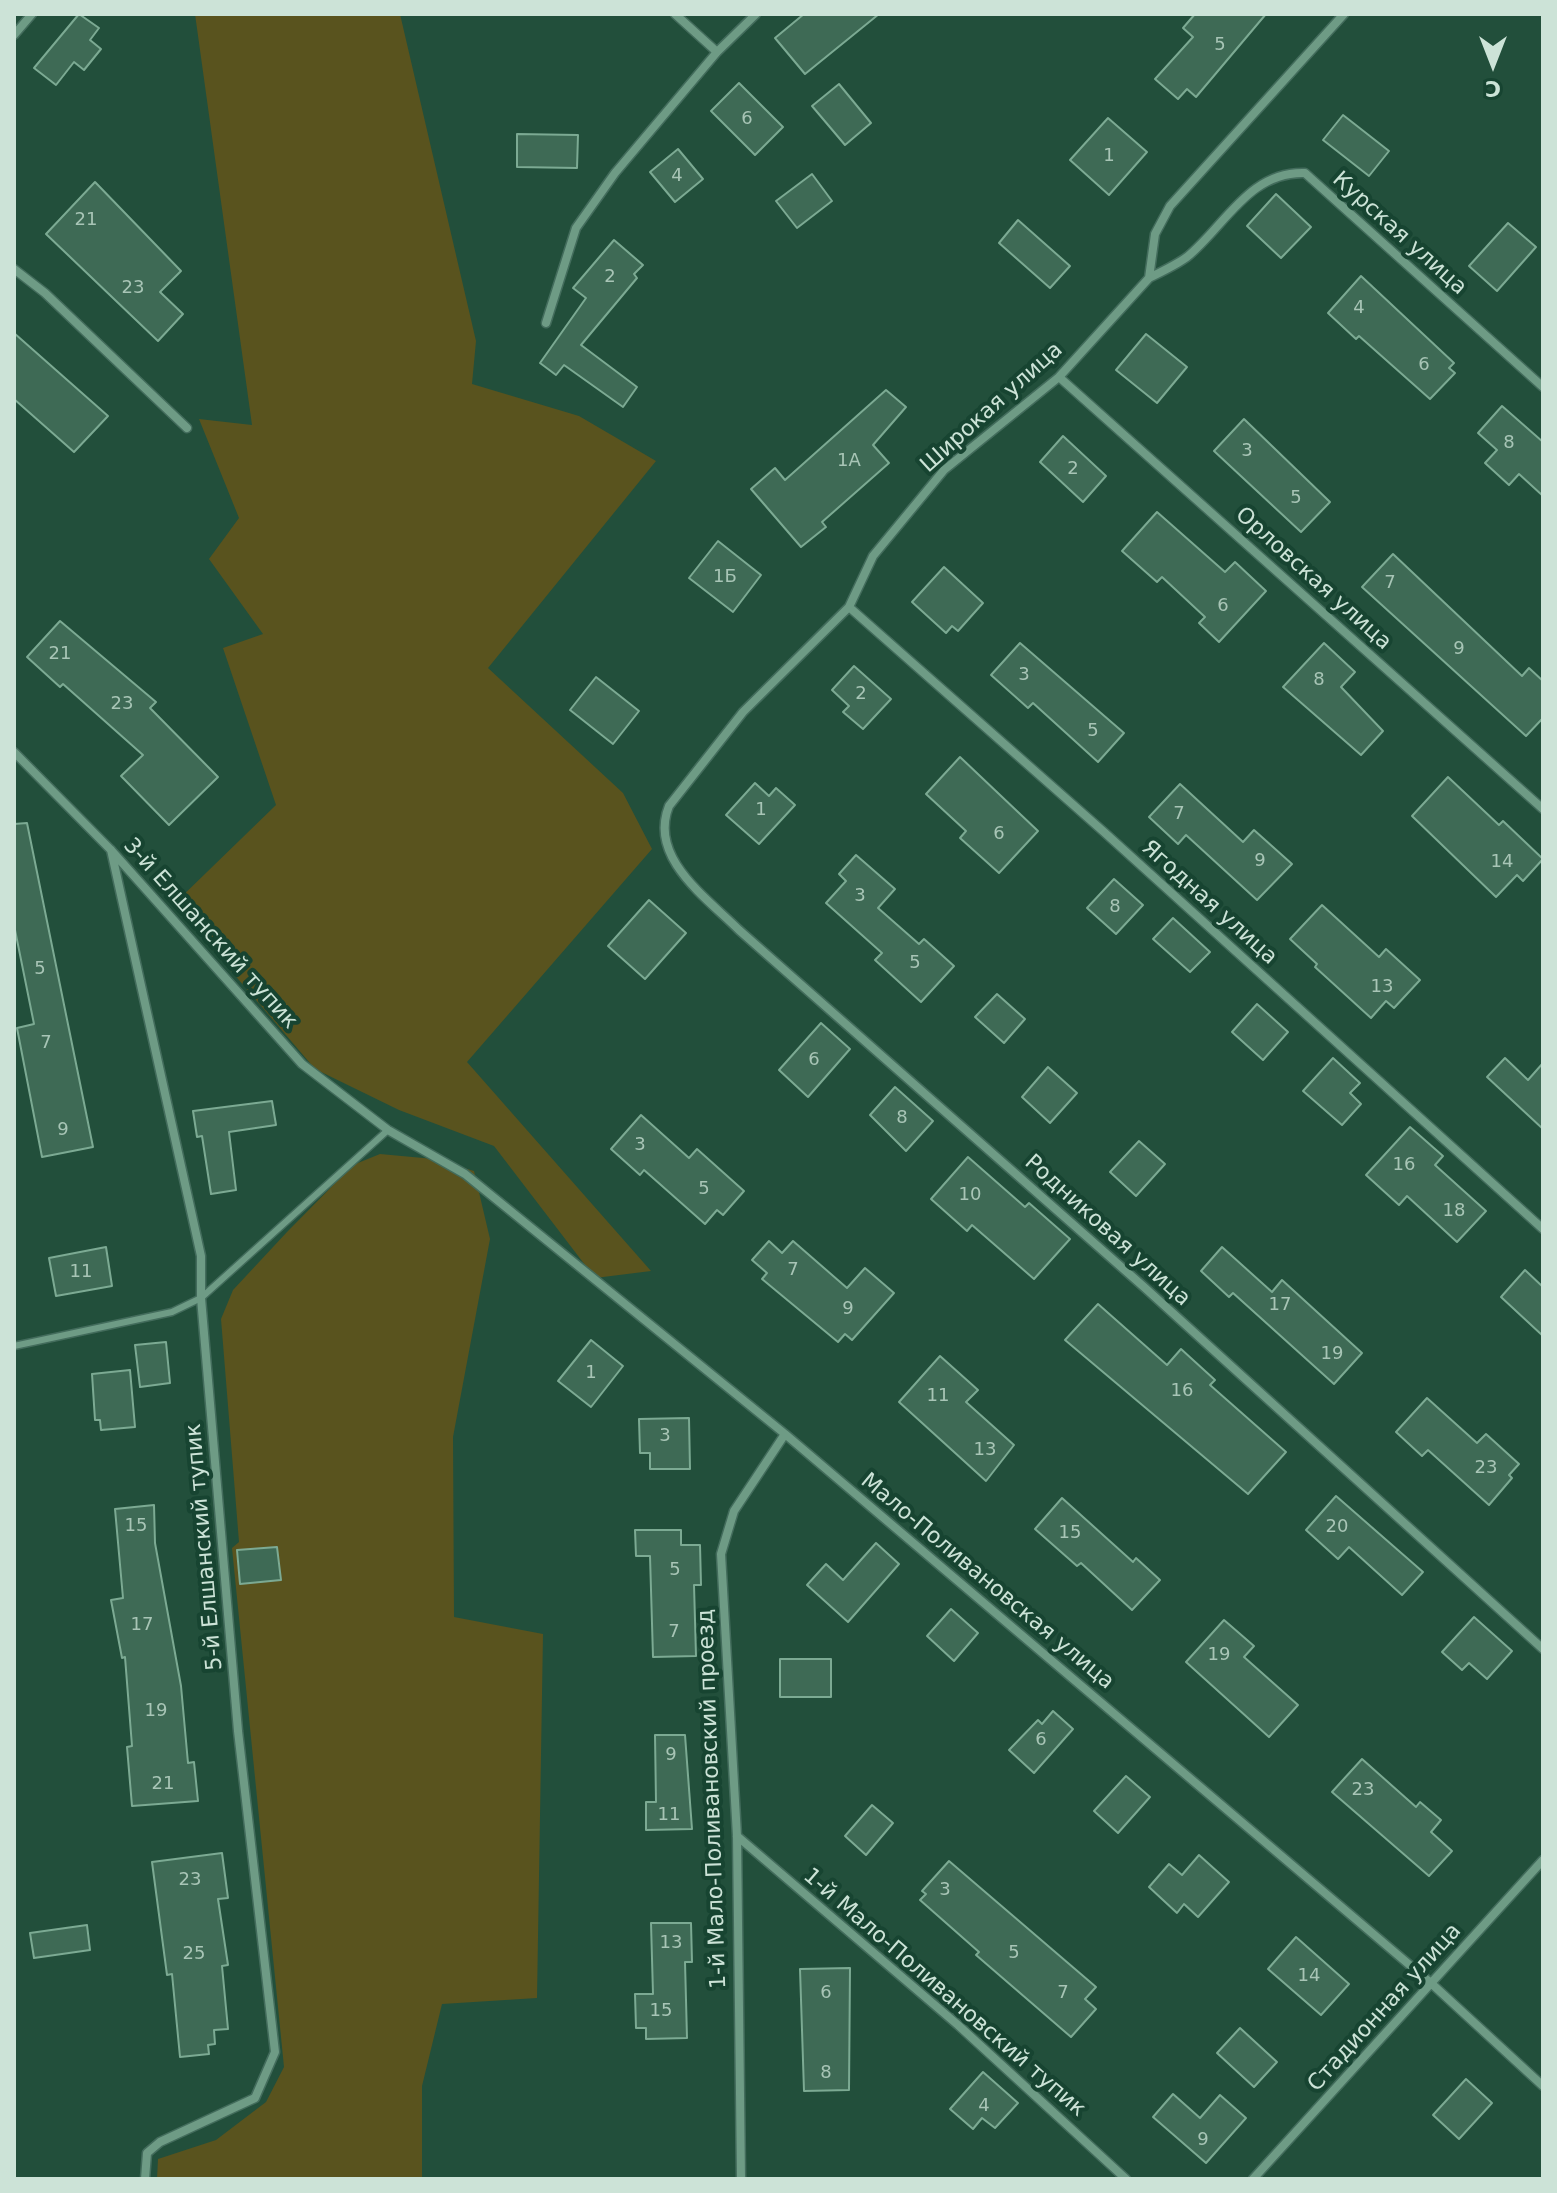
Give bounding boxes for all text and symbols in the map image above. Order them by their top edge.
north arrow [1453,24,1533,104]
house number: 5 [1214,34,1226,56]
text: С [1485,76,1501,101]
house number: 6 [741,108,753,130]
house number: 1 [1103,145,1115,167]
house number: 4 [671,165,683,187]
street label: Курская улица [1326,167,1472,301]
house number: 21 [75,209,97,231]
house number: 2 [604,266,616,288]
house number: 23 [122,277,144,299]
house number: 4 [1353,297,1365,319]
street label: Широкая улица [916,337,1068,479]
house number: 6 [1418,354,1430,376]
house number: 8 [1503,432,1515,454]
house number: 3 [1241,440,1253,462]
house number: 1А [837,450,861,472]
house number: 2 [1067,458,1079,480]
house number: 5 [1290,487,1302,509]
street label: Орловская улица [1230,502,1396,656]
house number: 1Б [713,566,737,588]
house number: 7 [1384,572,1396,594]
house number: 6 [1217,595,1229,617]
house number: 9 [1453,638,1465,660]
house number: 21 [49,643,71,665]
house number: 3 [1018,664,1030,686]
house number: 8 [1313,669,1325,691]
house number: 2 [855,683,867,705]
house number: 23 [111,693,133,715]
house number: 5 [1087,720,1099,742]
house number: 1 [755,799,767,821]
house number: 7 [1173,803,1185,825]
house number: 6 [993,823,1005,845]
street label: 3-й Елшанский тупик [117,833,303,1035]
street label: Ягодная улица [1136,835,1282,971]
house number: 9 [1254,850,1266,872]
house number: 14 [1491,851,1513,873]
house number: 3 [854,885,866,907]
house number: 8 [1109,896,1121,918]
house number: 5 [909,952,921,974]
house number: 5 [34,958,46,980]
house number: 13 [1371,976,1393,998]
house number: 7 [40,1032,52,1054]
house number: 6 [808,1049,820,1071]
house number: 8 [896,1107,908,1129]
house number: 9 [57,1119,69,1141]
house number: 3 [634,1134,646,1156]
street label: Родниковая улица [1019,1150,1195,1312]
house number: 16 [1393,1154,1415,1176]
house number: 5 [698,1178,710,1200]
house number: 10 [959,1184,981,1206]
house number: 18 [1443,1200,1465,1222]
house number: 7 [787,1259,799,1281]
house number: 11 [70,1261,92,1283]
house number: 17 [1269,1294,1291,1316]
house number: 9 [842,1298,854,1320]
house number: 19 [1321,1343,1343,1365]
house number: 1 [585,1362,597,1384]
house number: 16 [1171,1380,1193,1402]
house number: 11 [927,1385,949,1407]
street label: 5-й Елшанский тупик [181,1422,229,1672]
house number: 3 [659,1425,671,1447]
house number: 13 [974,1439,996,1461]
house number: 23 [1475,1457,1497,1479]
street label: Мало-Поливановская улица [855,1468,1119,1696]
house number: 15 [125,1515,147,1537]
house number: 20 [1326,1516,1348,1538]
house number: 15 [1059,1522,1081,1544]
house number: 5 [669,1559,681,1581]
street label: 1-й Мало-Поливановский проезд [693,1609,733,1989]
house number: 17 [131,1614,153,1636]
house number: 7 [668,1621,680,1643]
house number: 19 [1208,1644,1230,1666]
house number: 19 [145,1700,167,1722]
house number: 6 [1035,1729,1047,1751]
house number: 9 [665,1744,677,1766]
house number: 21 [152,1773,174,1795]
house number: 23 [1352,1779,1374,1801]
house number: 11 [658,1804,680,1826]
street label: 1-й Мало-Поливановский тупик [797,1863,1091,2123]
house number: 23 [179,1869,201,1891]
house number: 3 [939,1879,951,1901]
street label: Стадионная улица [1303,1919,1467,2097]
house number: 13 [660,1932,682,1954]
house number: 5 [1008,1942,1020,1964]
house number: 25 [183,1943,205,1965]
house number: 14 [1298,1965,1320,1987]
house number: 6 [820,1982,832,2004]
house number: 7 [1057,1982,1069,2004]
house number: 15 [650,2000,672,2022]
house number: 8 [820,2062,832,2084]
house number: 4 [978,2095,990,2117]
house number: 9 [1197,2129,1209,2151]

